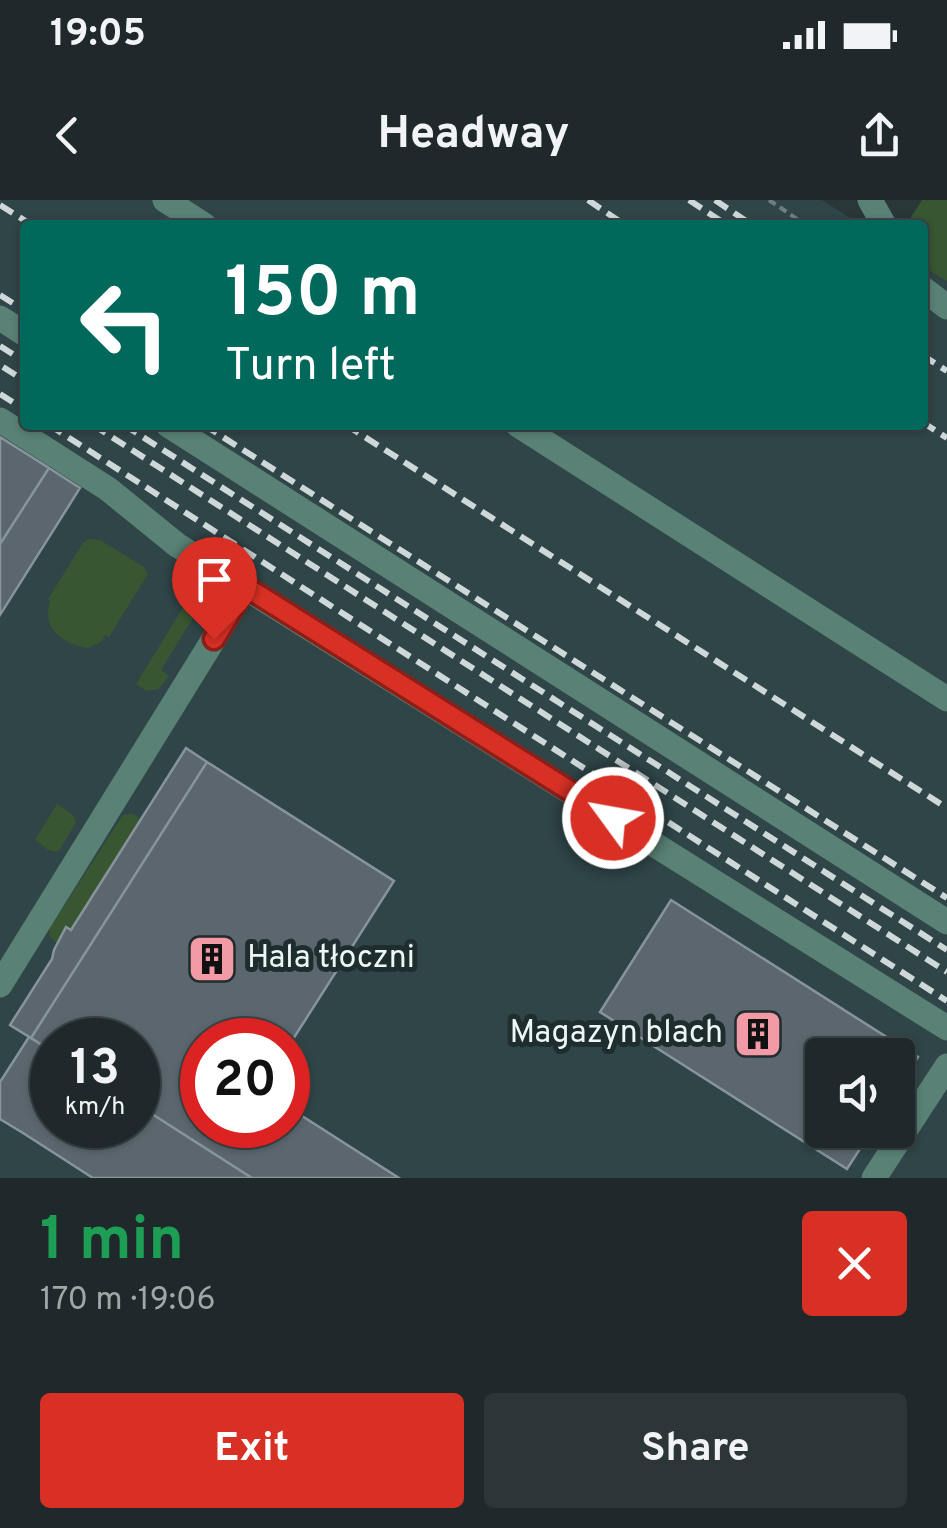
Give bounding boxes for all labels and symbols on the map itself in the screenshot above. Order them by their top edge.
pin [172,537,257,640]
position arrow [561,766,665,870]
building icon: Hala tłoczni [186,933,238,985]
place label: Hala tłoczni [247,939,415,979]
building icon: Magazyn blach [732,1008,784,1060]
place label: Magazyn blach [509,1014,723,1054]
speed limit sign: 20 [180,1018,310,1148]

